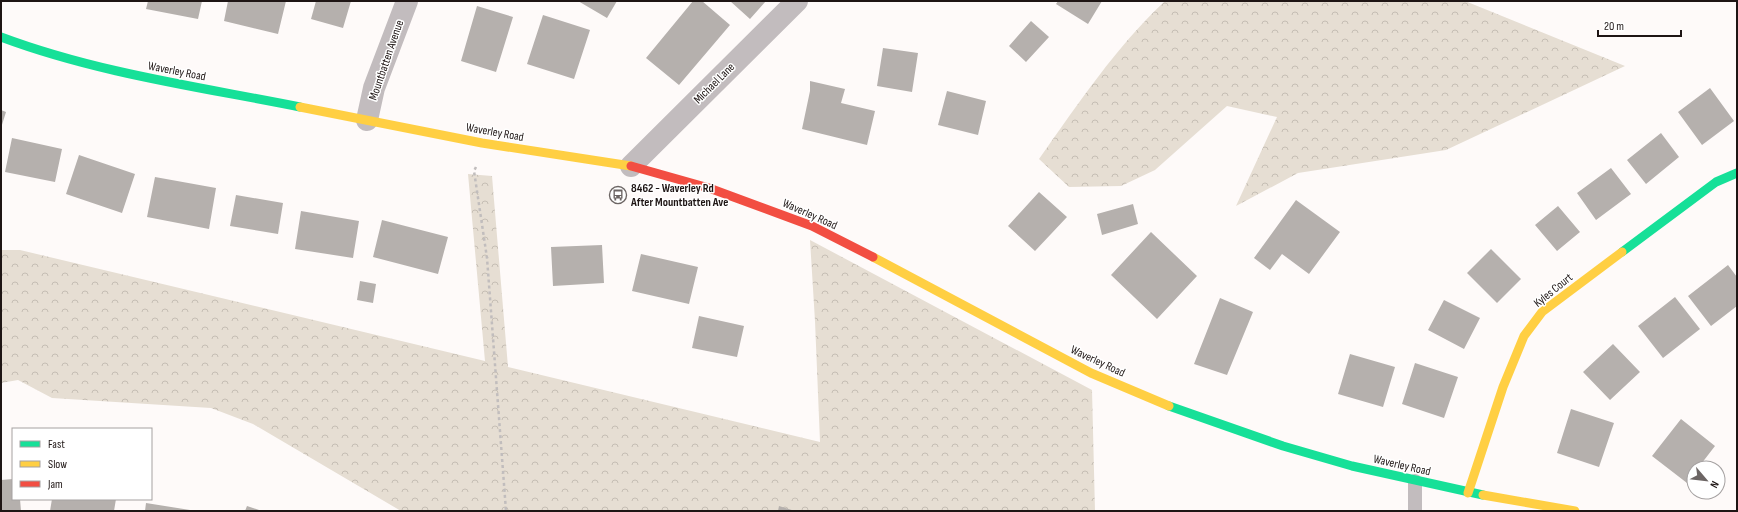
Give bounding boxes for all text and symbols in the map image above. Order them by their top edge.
scale bar [1598,12,1681,38]
street label: Mountbatten Avenue [366,18,407,102]
text: 20 m [1604,19,1624,34]
street label: Waverley Road [147,59,207,84]
street label: Michael Lane [691,60,738,107]
street label: Waverley Road [465,120,525,145]
place label: 8462 - Waverley Rd After Mountbatten Ave [630,181,728,210]
bus stop icon: 8462 - Waverley Rd After Mountbatten Ave [608,185,628,205]
street label: Waverley Road [780,196,840,233]
street label: Kyles Court [1531,270,1576,311]
street label: Waverley Road [1068,342,1127,381]
legend [12,428,152,500]
text: Fast [48,437,65,452]
street label: Waverley Road [1372,452,1432,479]
text: Slow [48,457,67,472]
north arrow [1686,460,1726,500]
text: Jam [47,477,63,492]
text: N [1707,479,1722,490]

